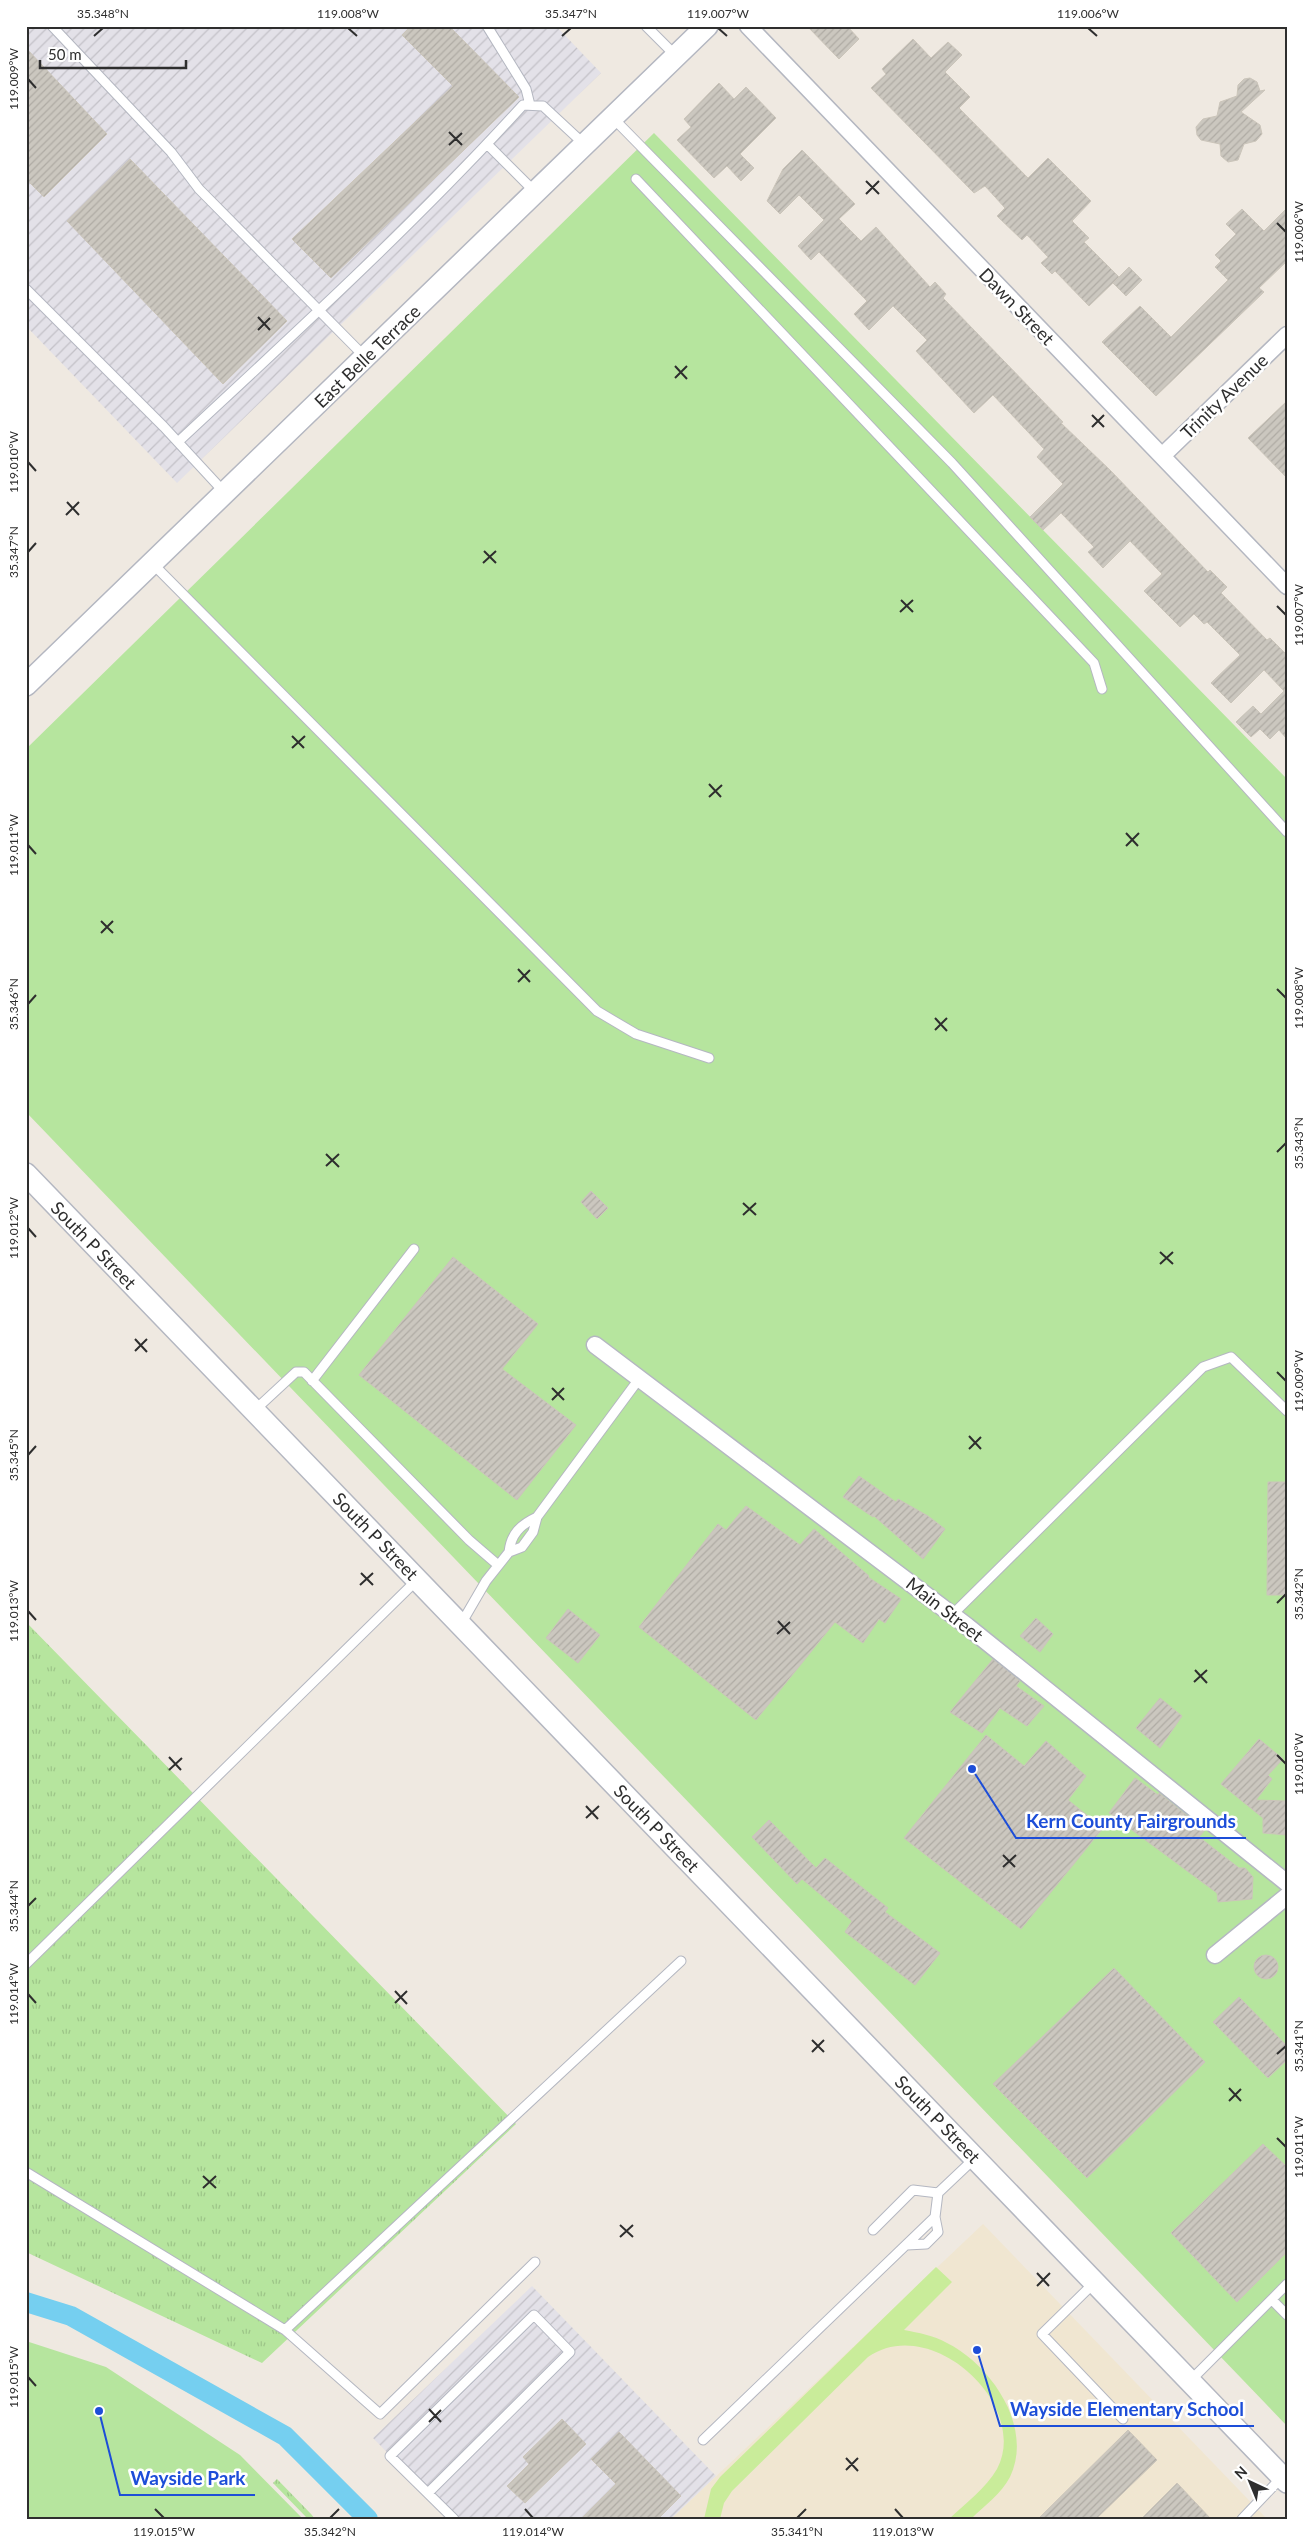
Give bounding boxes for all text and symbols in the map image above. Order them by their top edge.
text: 35.348°N [77,6,129,21]
text: 119.008°W [317,6,380,21]
text: 35.347°N [545,6,597,21]
text: 119.007°W [687,6,750,21]
text: 119.006°W [1057,6,1120,21]
scale bar [40,38,186,70]
text: 50 m [48,45,82,63]
text: 119.009°W [6,47,21,110]
text: 119.006°W [1291,200,1306,263]
street label: Dawn Street [975,263,1060,349]
street label: East Belle Terrace [309,300,425,412]
street label: Trinity Avenue [1176,349,1272,443]
text: 119.010°W [6,430,21,493]
text: 35.347°N [6,526,21,578]
text: 119.007°W [1291,583,1306,646]
text: 119.011°W [6,813,21,876]
text: 119.008°W [1291,966,1306,1029]
text: 35.346°N [6,978,21,1030]
text: 35.343°N [1291,1117,1306,1169]
text: 119.012°W [6,1196,21,1259]
street label: South P Street [47,1197,142,1294]
text: 119.009°W [1291,1349,1306,1412]
text: 35.345°N [6,1429,21,1481]
street label: South P Street [329,1488,424,1585]
text: 35.342°N [1291,1568,1306,1620]
street label: Main Street [902,1572,988,1646]
text: 119.013°W [6,1579,21,1642]
text: 119.010°W [1291,1732,1306,1795]
street label: South P Street [610,1780,705,1877]
callout: Kern County Fairgrounds [1016,1804,1246,1838]
text: Kern County Fairgrounds [1026,1809,1236,1832]
text: 35.344°N [6,1880,21,1932]
text: 119.014°W [6,1962,21,2025]
text: 35.341°N [1291,2020,1306,2072]
street label: South P Street [891,2071,986,2168]
text: 119.011°W [1291,2115,1306,2178]
text: 119.015°W [6,2345,21,2408]
callout: Wayside Elementary School [1000,2392,1254,2426]
text: Wayside Elementary School [1010,2397,1244,2420]
north arrow [1226,2458,1276,2508]
callout: Wayside Park [120,2461,255,2495]
text: N [1231,2462,1250,2482]
text: Wayside Park [130,2466,246,2489]
text: 119.015°W [133,2524,196,2539]
text: 35.342°N [304,2524,356,2539]
text: 119.014°W [502,2524,565,2539]
text: 35.341°N [771,2524,823,2539]
text: 119.013°W [872,2524,935,2539]

